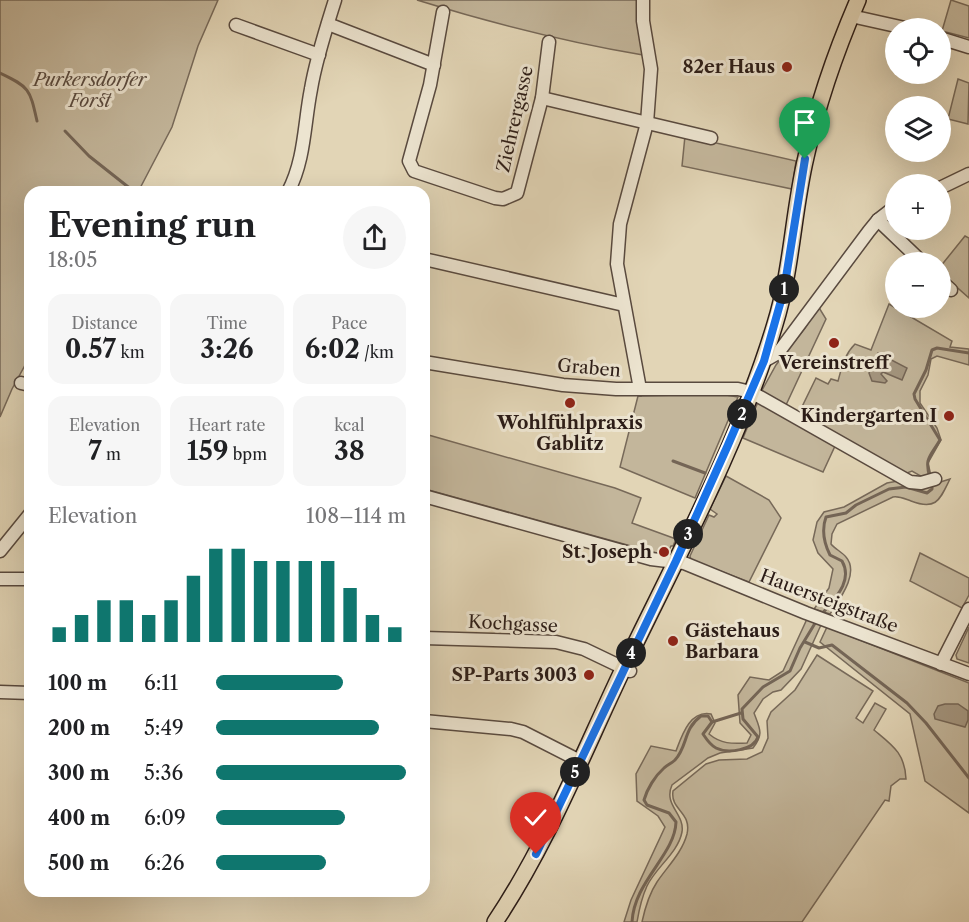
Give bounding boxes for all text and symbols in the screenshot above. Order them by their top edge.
map controls [885,18,951,318]
button: locate [885,18,951,84]
place label: 82er Haus [682,56,775,78]
marker: 82er Haus [780,60,794,74]
street label: Ziehrergasse [492,64,538,174]
park label: Purkersdorfer Forst [32,69,148,112]
button: layers [885,96,951,162]
pin [779,97,830,159]
icon: arrive [788,106,821,139]
button: + [885,174,951,240]
text: Evening run [48,205,256,246]
button: share [343,206,406,269]
text: 18:05 [48,248,97,272]
button: − [885,252,951,318]
pin: 1 [769,274,799,304]
text: 1 [780,279,788,299]
text: Distance [72,313,138,333]
text: Time [207,313,247,333]
text: Pace [331,313,367,333]
text: 0.57 [65,333,116,365]
text: 3:26 [200,333,254,365]
text: 6:02 [305,333,360,365]
marker: Vereinstreff [827,336,841,350]
text: km [116,342,145,362]
text: /km [360,342,394,362]
place label: Vereinstreff [778,352,892,374]
street label: Graben [556,354,622,382]
marker: Wohlfühlpraxis Gablitz [563,396,577,410]
pin: 2 [727,399,757,429]
text: 2 [737,404,747,424]
place label: Kindergarten I [800,405,937,427]
marker: Kindergarten I [942,409,956,423]
place label: Wohlfühlpraxis Gablitz [496,412,643,455]
text: Elevation [69,415,140,435]
text: Heart rate [188,415,266,435]
text: kcal [334,415,364,435]
text: 7 [88,435,102,467]
text: 159 [187,435,228,467]
text: 38 [334,435,365,467]
text: m [102,444,121,464]
text: bpm [228,444,267,464]
text: Elevation [48,504,137,528]
text: 108–114 m [306,504,406,528]
pin: 3 [673,519,703,549]
text: 3 [683,524,693,544]
place label: St. Joseph [562,541,653,563]
marker: St. Joseph [657,545,671,559]
street label: Hauersteigstraße [757,565,901,637]
street label: Kochgasse [468,611,558,637]
place label: Gästehaus Barbara [685,620,780,663]
marker: Gästehaus Barbara [666,634,680,648]
pin: 4 [616,638,646,668]
text: 4 [626,643,636,663]
place label: SP-Parts 3003 [452,664,577,686]
marker: SP-Parts 3003 [582,668,596,682]
text: 100 m [48,671,107,695]
text: 6:11 [144,671,178,695]
text: 200 m [48,716,110,740]
text: 5:49 [144,716,184,740]
pin: 5 [560,757,590,787]
text: 300 m [48,761,110,785]
text: 5:36 [144,761,183,785]
text: 5 [571,762,579,782]
pin [510,792,561,854]
icon: check [519,801,552,834]
text: 400 m [48,806,110,830]
text: 6:09 [144,806,186,830]
text: 500 m [48,851,109,875]
text: 6:26 [144,851,185,875]

